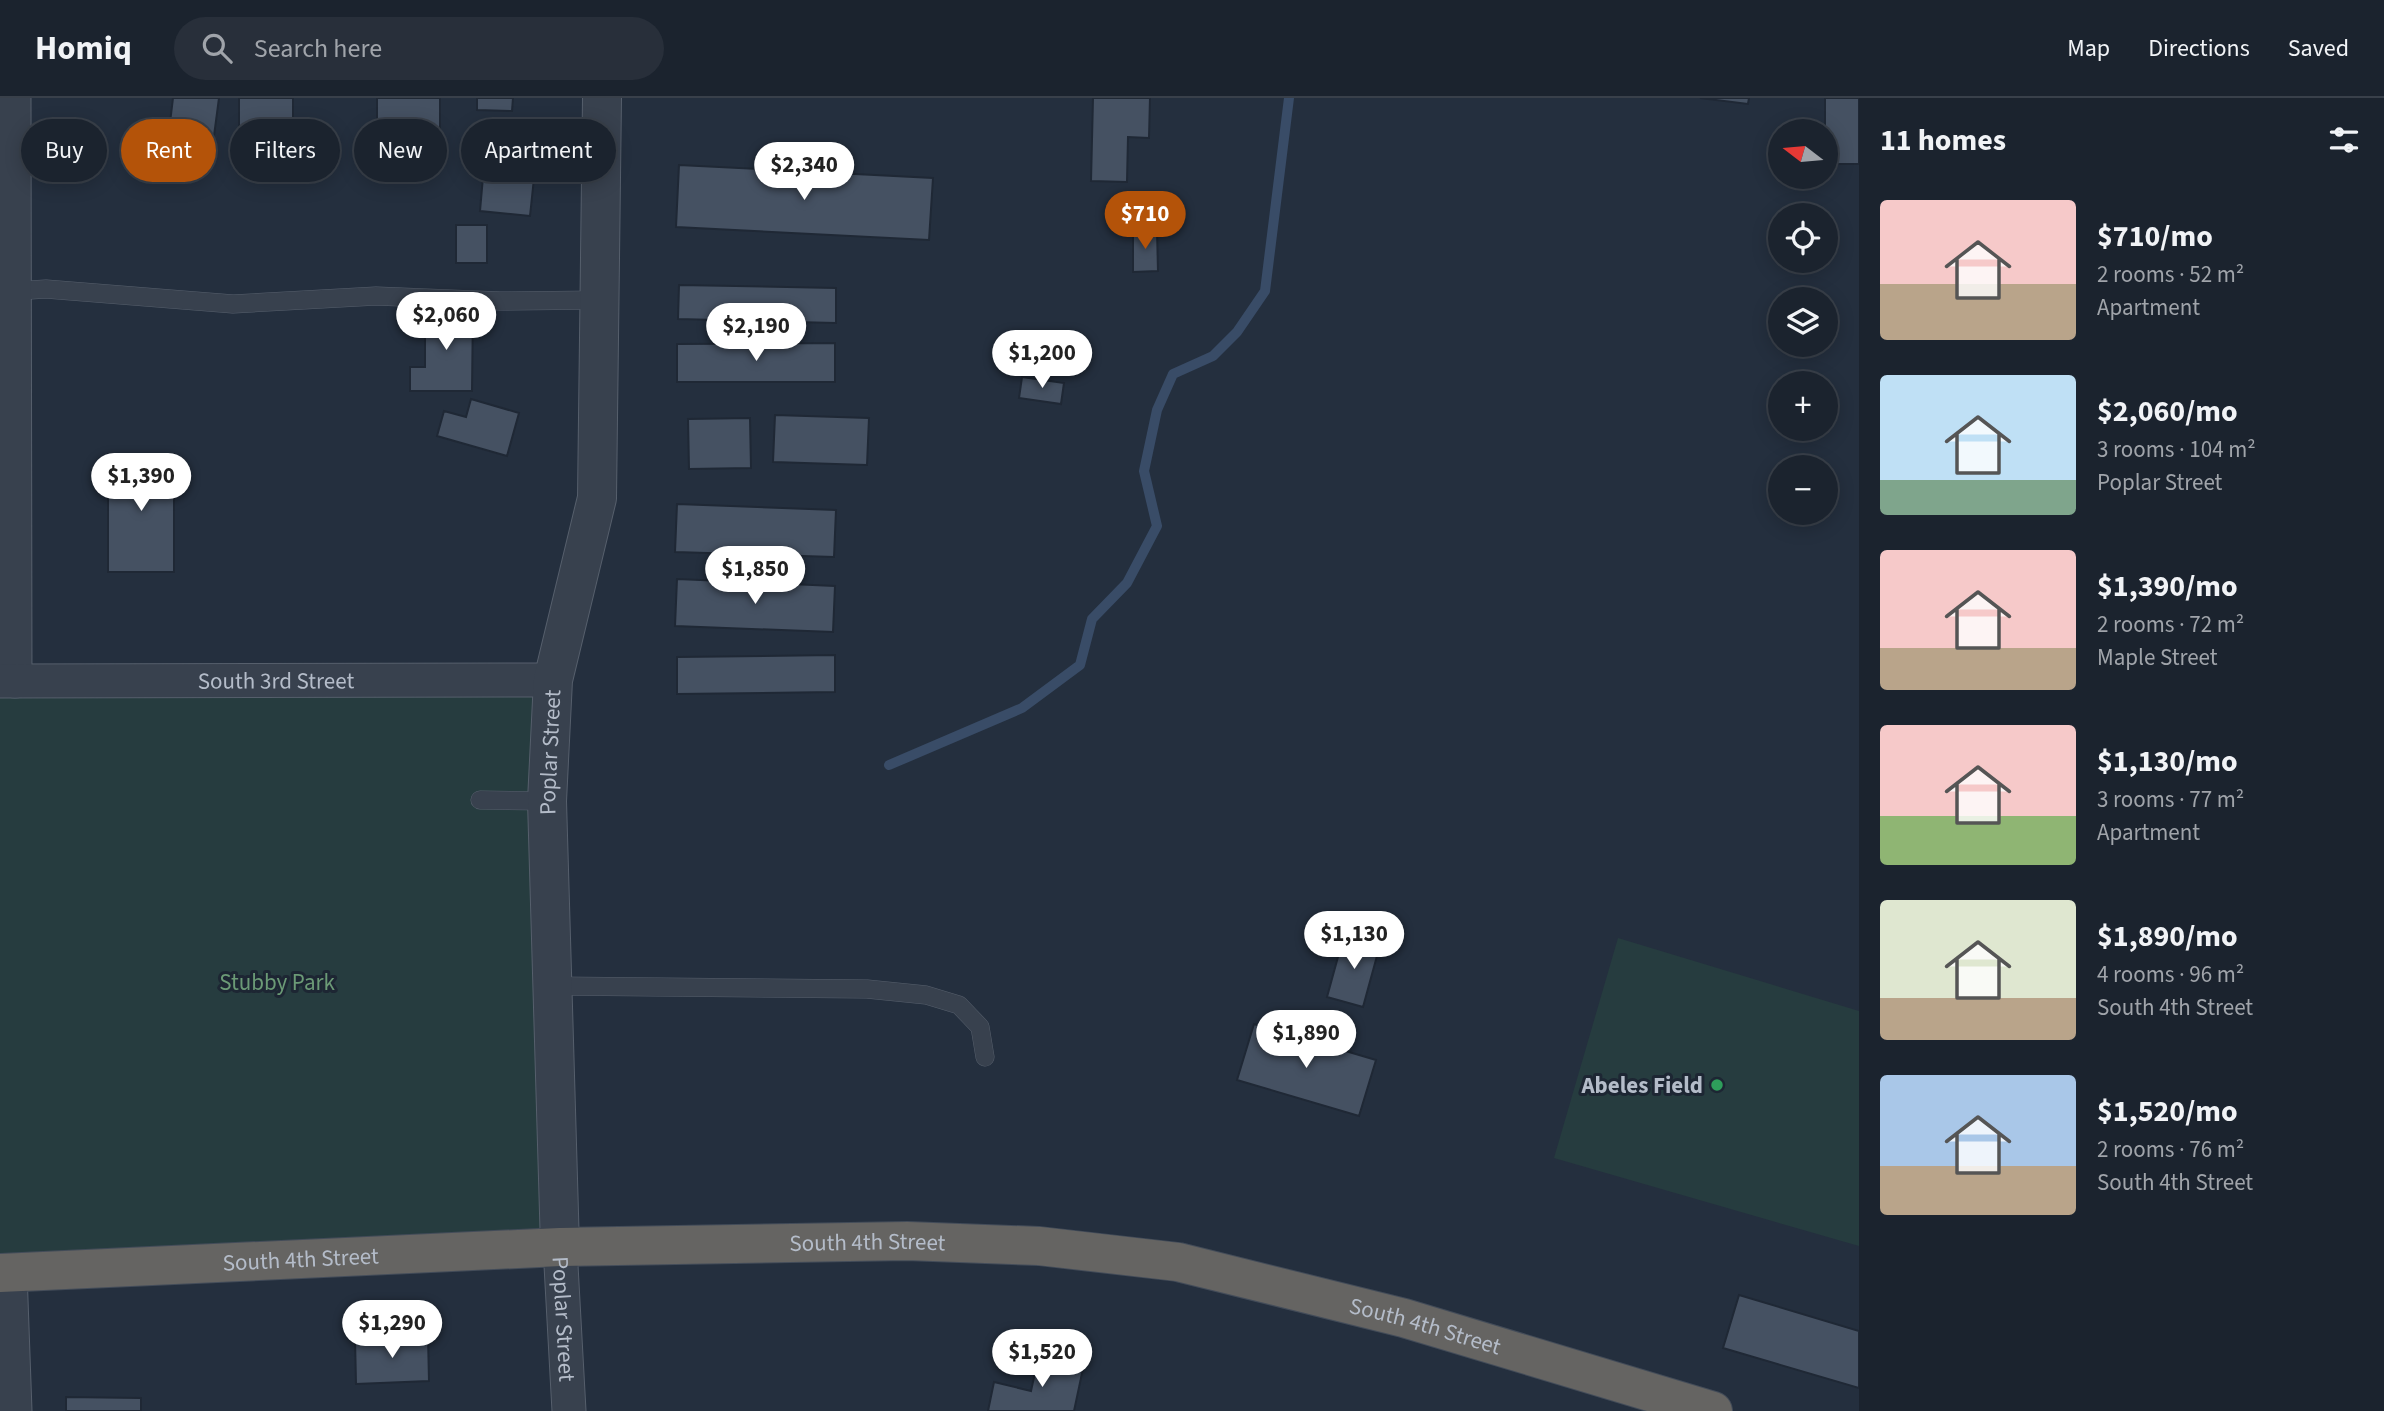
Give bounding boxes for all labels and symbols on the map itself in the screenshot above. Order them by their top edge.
north arrow [1768,119,1838,189]
pin: $2,340 [747,142,861,202]
pin: $710 [1104,192,1186,251]
pin: $2,060 [389,292,503,352]
pin: $2,190 [699,303,813,363]
pin: $1,200 [985,330,1099,390]
pin: $1,390 [84,454,198,513]
pin: $1,850 [698,546,812,606]
street label: South 3rd Street [198,664,354,698]
street label: Poplar Street [531,689,570,815]
pin: $1,130 [1297,912,1411,971]
park label: Stubby Park [219,966,335,999]
pin: $1,890 [1249,1010,1363,1070]
place label: Abeles Field [1580,1069,1703,1102]
marker: Abeles Field [1709,1077,1725,1093]
street label: South 4th Street [789,1225,946,1260]
street label: South 4th Street [222,1239,380,1280]
street label: Poplar Street [544,1255,583,1383]
street label: South 4th Street [1346,1289,1505,1363]
pin: $1,290 [335,1300,449,1360]
pin: $1,520 [985,1330,1099,1389]

